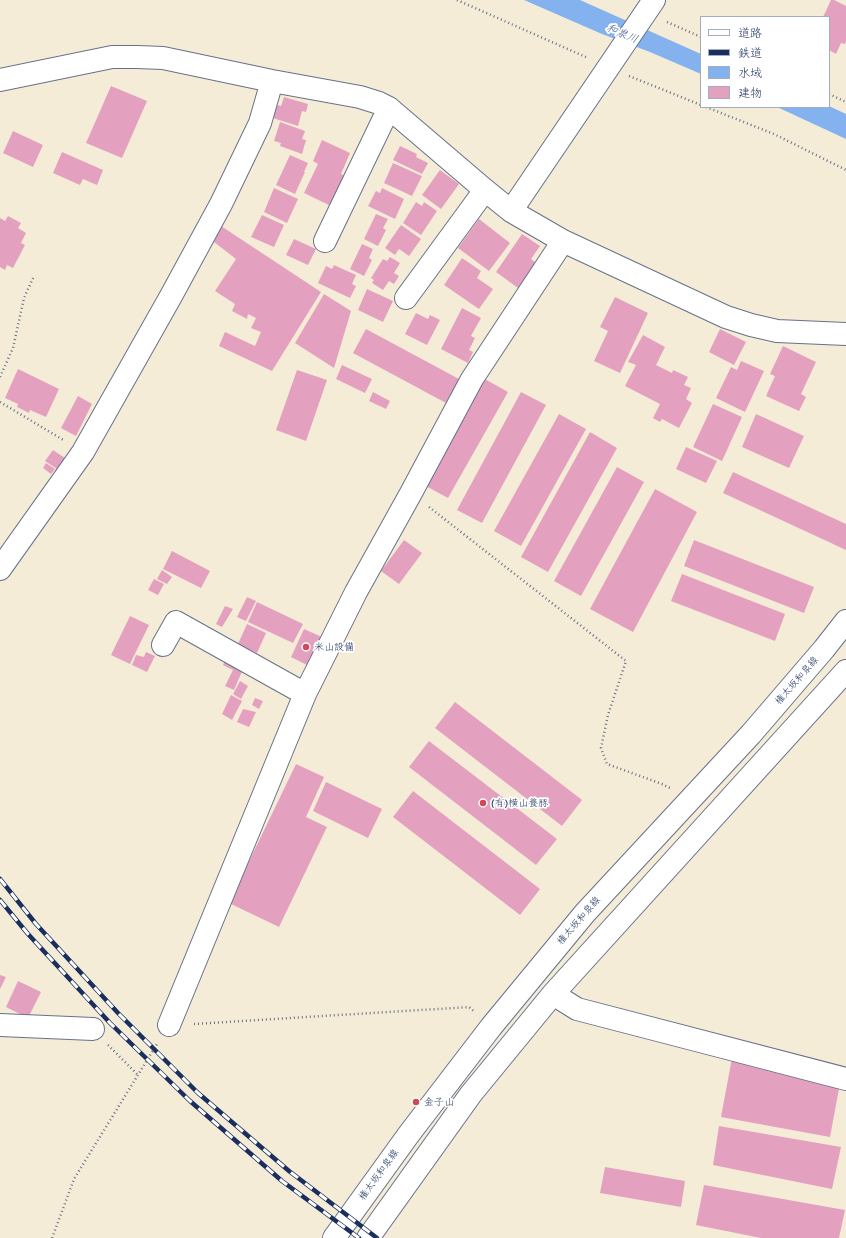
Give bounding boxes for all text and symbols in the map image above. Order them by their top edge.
legend [700,16,830,108]
water label: 和泉川 [604,21,640,47]
text: 道路 [738,26,762,41]
text: 鉄道 [738,46,762,61]
text: 水域 [738,66,762,81]
text: 建物 [738,86,762,101]
place label: 米山設備 [314,641,354,653]
marker: 米山設備 [301,642,311,652]
street label: 権太坂和泉線 [773,654,821,708]
place label: (有)横山養豚 [491,797,548,809]
marker: (有)横山養豚 [478,798,488,808]
street label: 権太坂和泉線 [555,894,603,948]
place label: 金子山 [424,1096,454,1108]
marker: 金子山 [411,1097,421,1107]
street label: 権太坂和泉線 [357,1147,401,1203]

